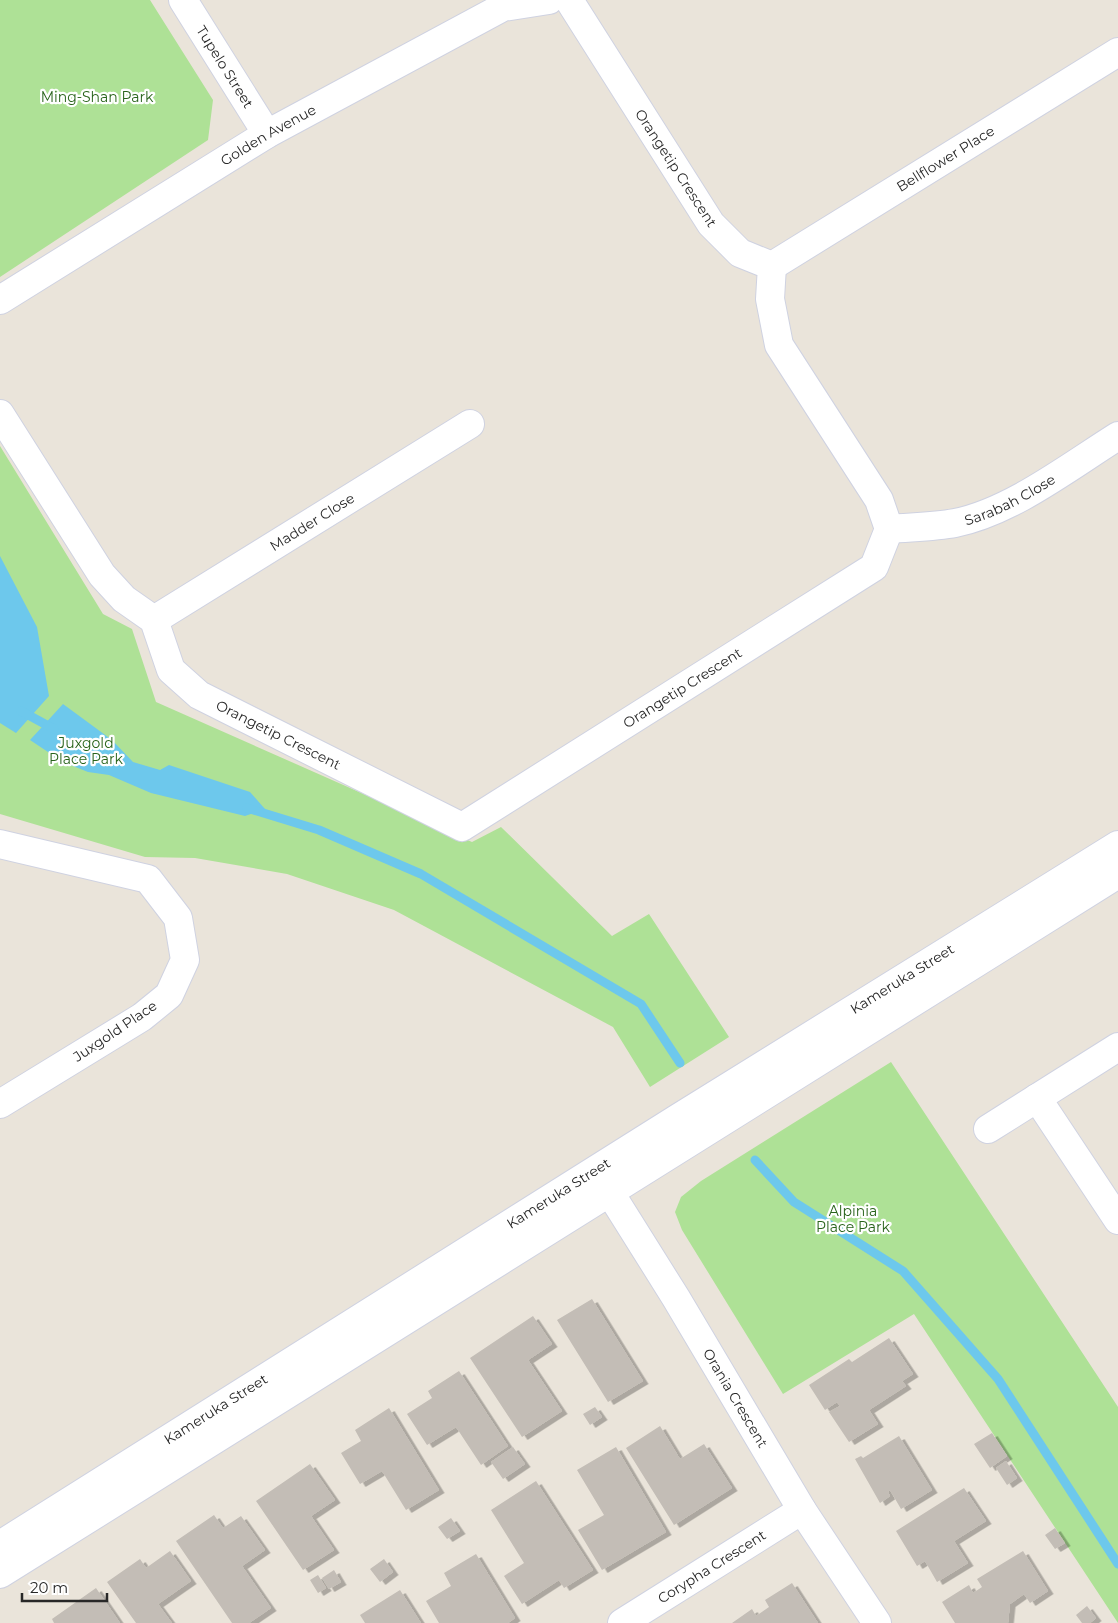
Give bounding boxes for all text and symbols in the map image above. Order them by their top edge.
street label: Tupelo Street [192,22,258,112]
park label: Ming-Shan Park [41,88,154,106]
street label: Golden Avenue [217,100,319,170]
street label: Orangetip Crescent [631,106,721,231]
street label: Bellflower Place [893,122,998,196]
street label: Sarabah Close [962,470,1059,529]
street label: Madder Close [266,489,358,555]
street label: Orangetip Crescent [620,643,746,732]
street label: Orangetip Crescent [213,696,344,774]
park label: Juxgold Place Park [49,734,124,768]
street label: Kameruka Street [847,940,958,1018]
street label: Juxgold Place [69,996,160,1066]
street label: Kameruka Street [503,1154,614,1233]
park label: Alpinia Place Park [816,1202,891,1236]
street label: Orania Crescent [699,1345,772,1451]
street label: Kameruka Street [161,1370,271,1448]
street label: Corypha Crescent [654,1526,770,1607]
scale bar [22,1570,108,1602]
text: 20 m [30,1578,68,1597]

